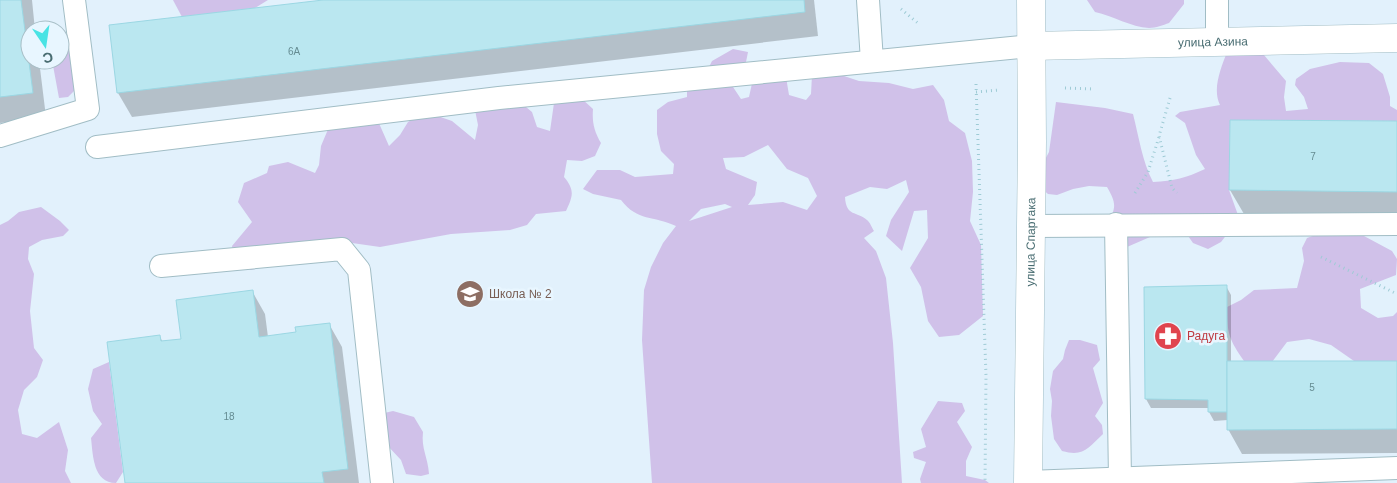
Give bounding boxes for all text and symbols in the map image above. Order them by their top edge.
north arrow [20,20,70,70]
street label: улица Азина [1178,34,1248,50]
house number: 6А [288,46,300,57]
text: С [41,49,55,67]
house number: 7 [1310,151,1316,162]
street label: улица Спартака [1023,197,1038,287]
school or university icon: Школа № 2 [455,279,485,309]
place label: Школа № 2 [489,287,552,301]
pharmacy icon: Радуга [1153,321,1183,351]
place label: Радуга [1187,329,1225,343]
house number: 5 [1309,382,1315,393]
house number: 18 [223,411,235,422]

